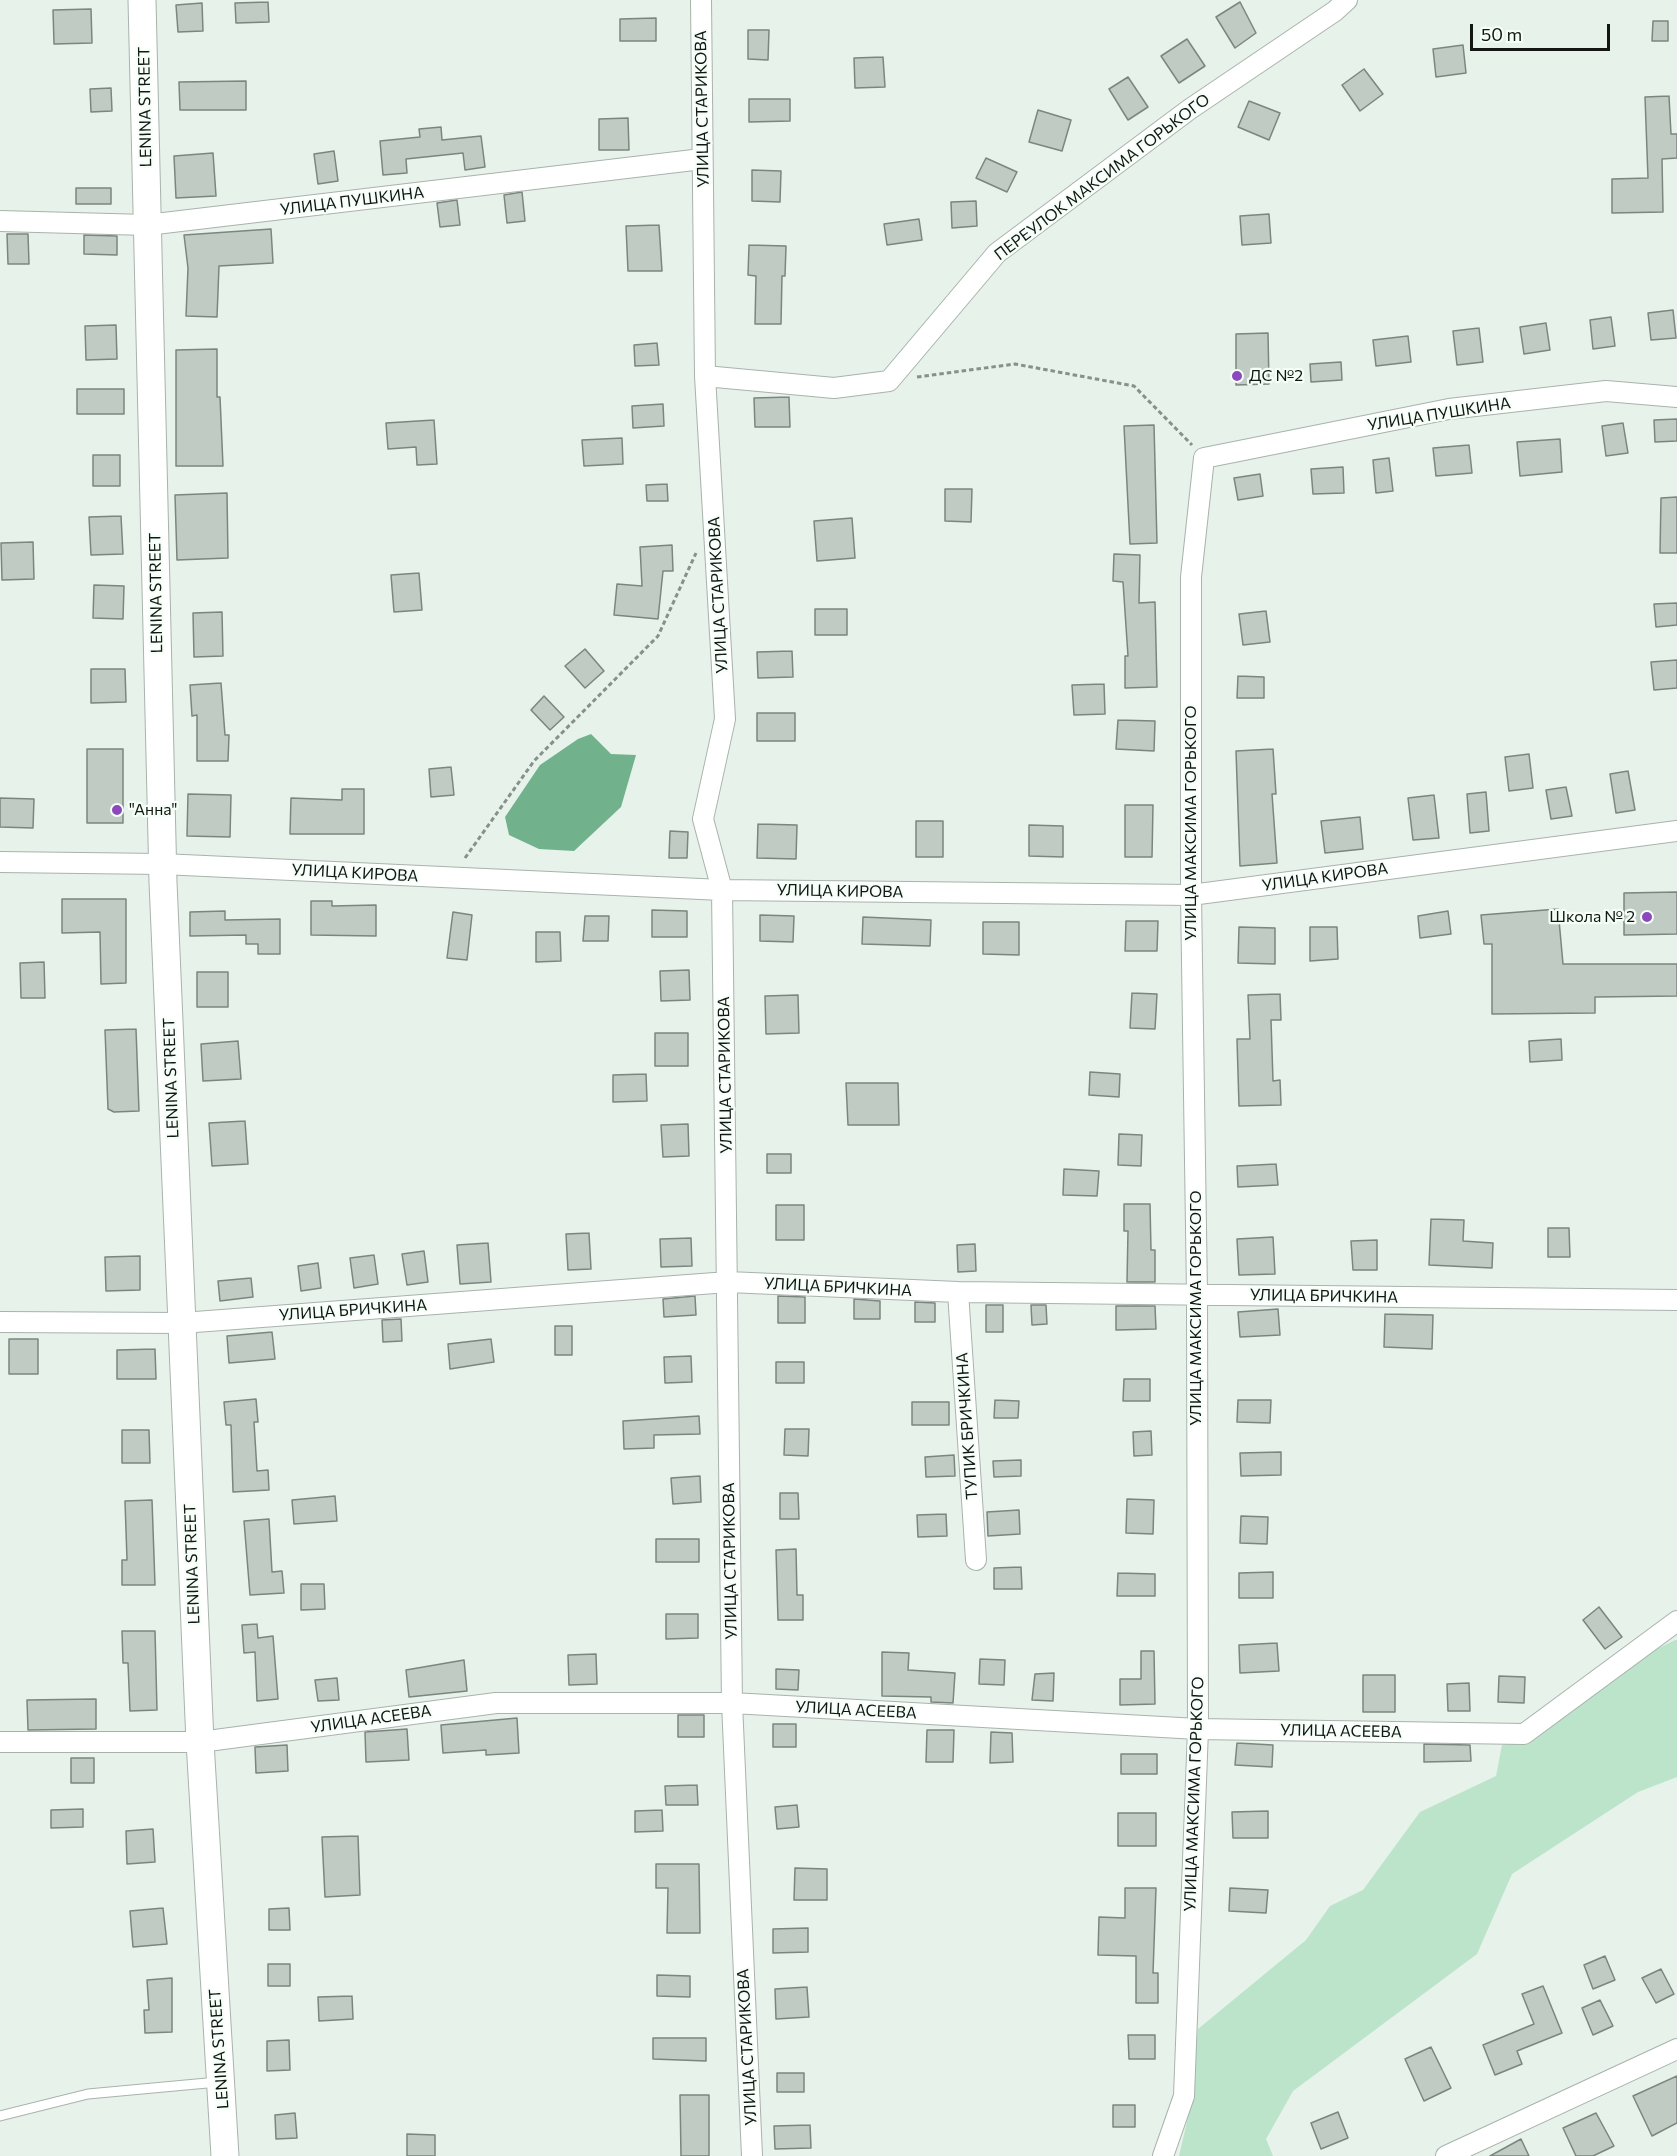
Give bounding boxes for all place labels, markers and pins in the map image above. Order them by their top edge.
place label: ДС №2 [1249,366,1303,386]
marker: ДС №2 [1230,369,1244,383]
place label: "Анна" [129,800,178,820]
marker: "Анна" [110,803,124,817]
place label: Школа № 2 [1549,907,1635,927]
marker: Школа № 2 [1640,910,1654,924]

